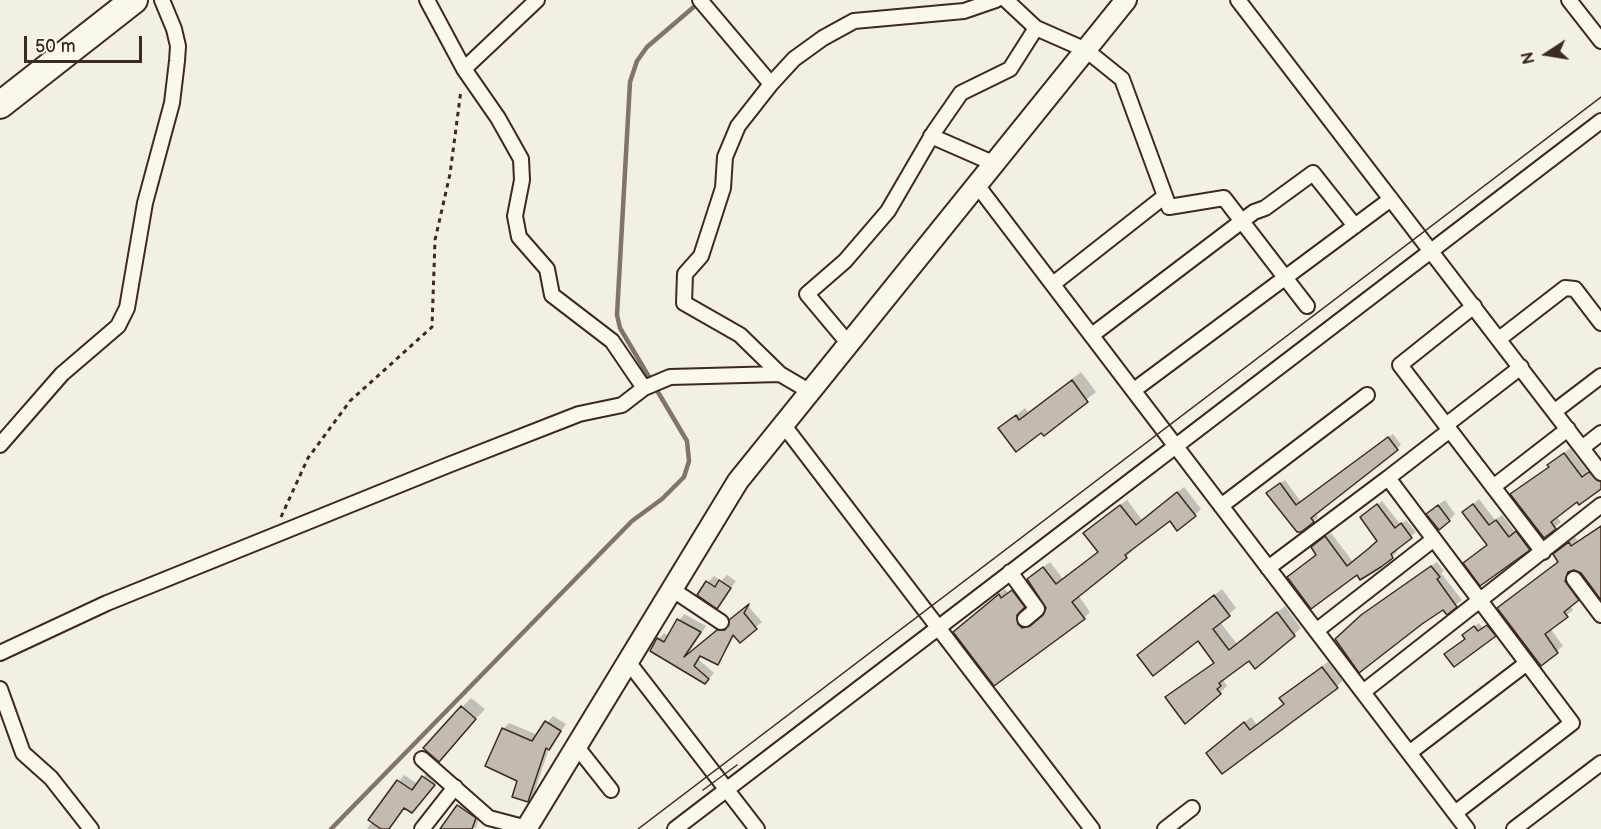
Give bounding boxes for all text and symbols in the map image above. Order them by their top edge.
scale bar [27,24,146,62]
north arrow [1517,24,1577,84]
text: 50 m [35,36,76,57]
text: N [1518,50,1539,66]

